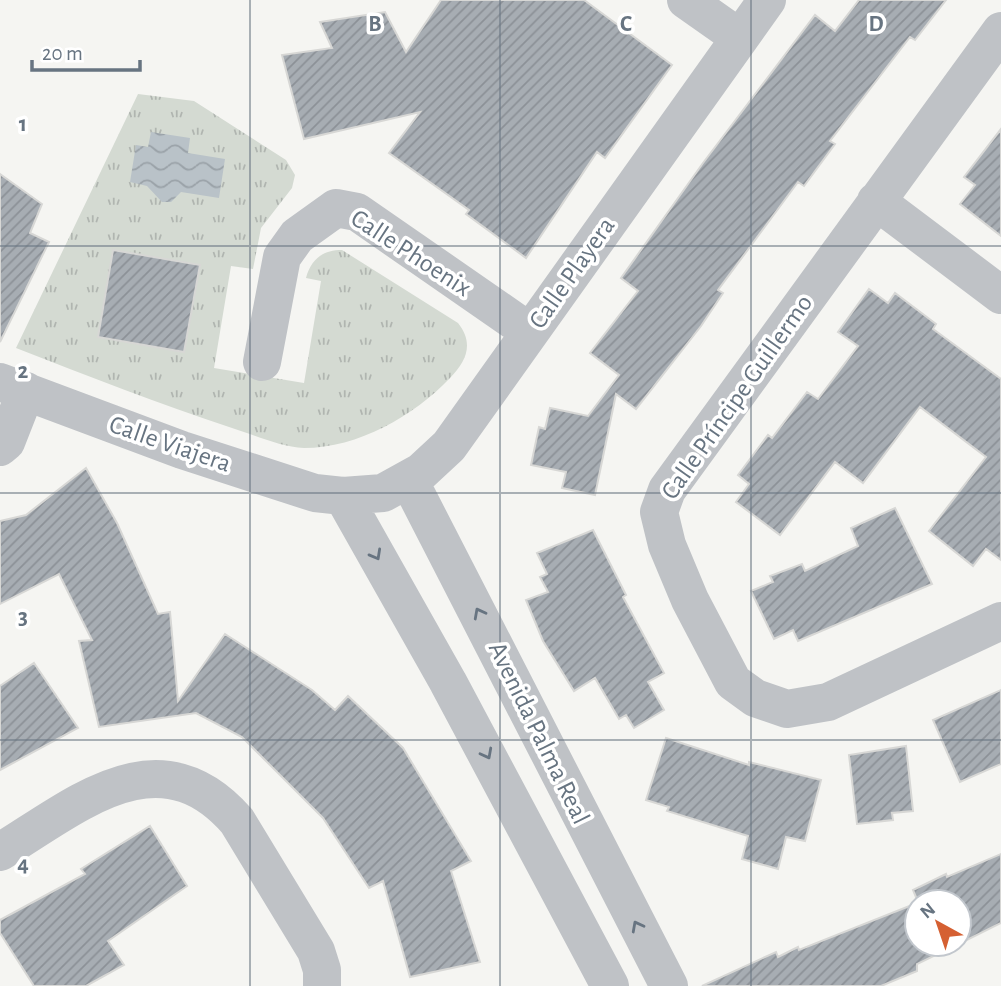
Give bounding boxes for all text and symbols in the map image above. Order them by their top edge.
text: B [368,13,382,36]
text: C [620,13,632,36]
text: D [868,13,884,36]
scale bar [32,28,140,72]
text: 20 m [42,43,83,64]
text: 1 [19,113,27,136]
street label: Calle Phoenix [346,205,476,301]
street label: Calle Playera [524,213,620,333]
street label: Calle Príncipe Guillermo [657,290,817,504]
text: 2 [18,360,29,383]
street label: Calle Viajera [106,411,234,477]
one-way arrow [368,548,381,561]
text: 3 [18,606,28,629]
one-way arrow [474,608,488,620]
street label: Avenida Palma Real [484,638,594,828]
one-way arrow [479,747,492,759]
text: 4 [17,853,29,876]
north arrow [903,888,973,958]
text: N [917,900,939,923]
one-way arrow [632,920,646,933]

